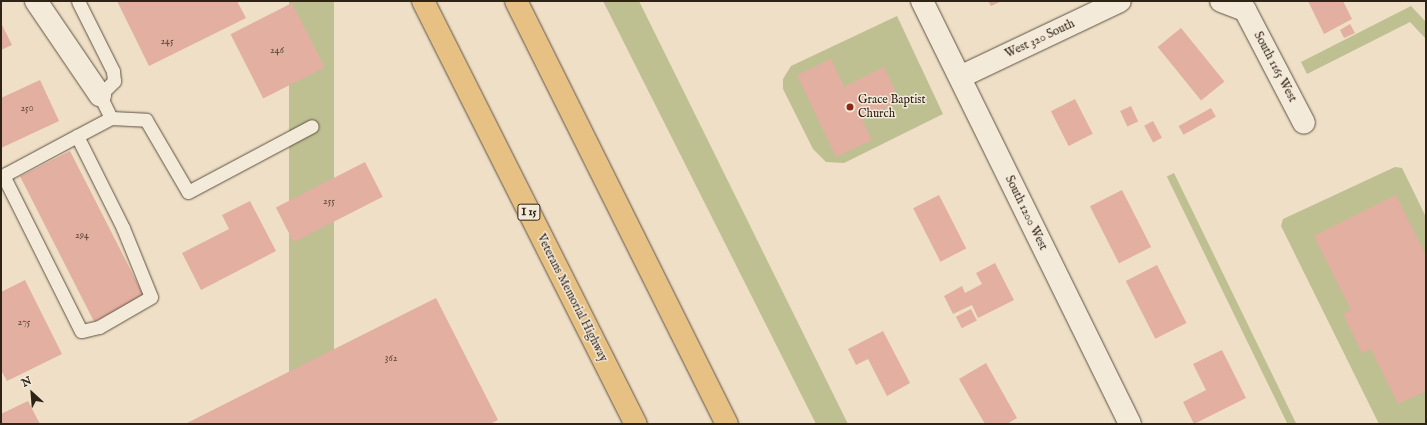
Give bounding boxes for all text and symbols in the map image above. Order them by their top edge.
street label: West 320 South [1003,17,1077,61]
street label: South 1165 West [1250,29,1300,105]
house number: 245 [160,36,174,48]
house number: 246 [270,45,284,57]
place label: Grace Baptist Church [858,93,926,121]
marker: Grace Baptist Church [845,102,855,112]
house number: 250 [20,103,34,115]
street label: South 1200 West [1002,173,1050,253]
house number: 255 [323,196,335,208]
road number: I 15 [517,203,541,221]
house number: 294 [75,230,89,242]
street label: Veterans Memorial Highway [534,232,610,364]
house number: 275 [18,317,30,329]
house number: 362 [385,353,397,365]
north arrow [12,373,52,413]
text: N [19,374,34,391]

